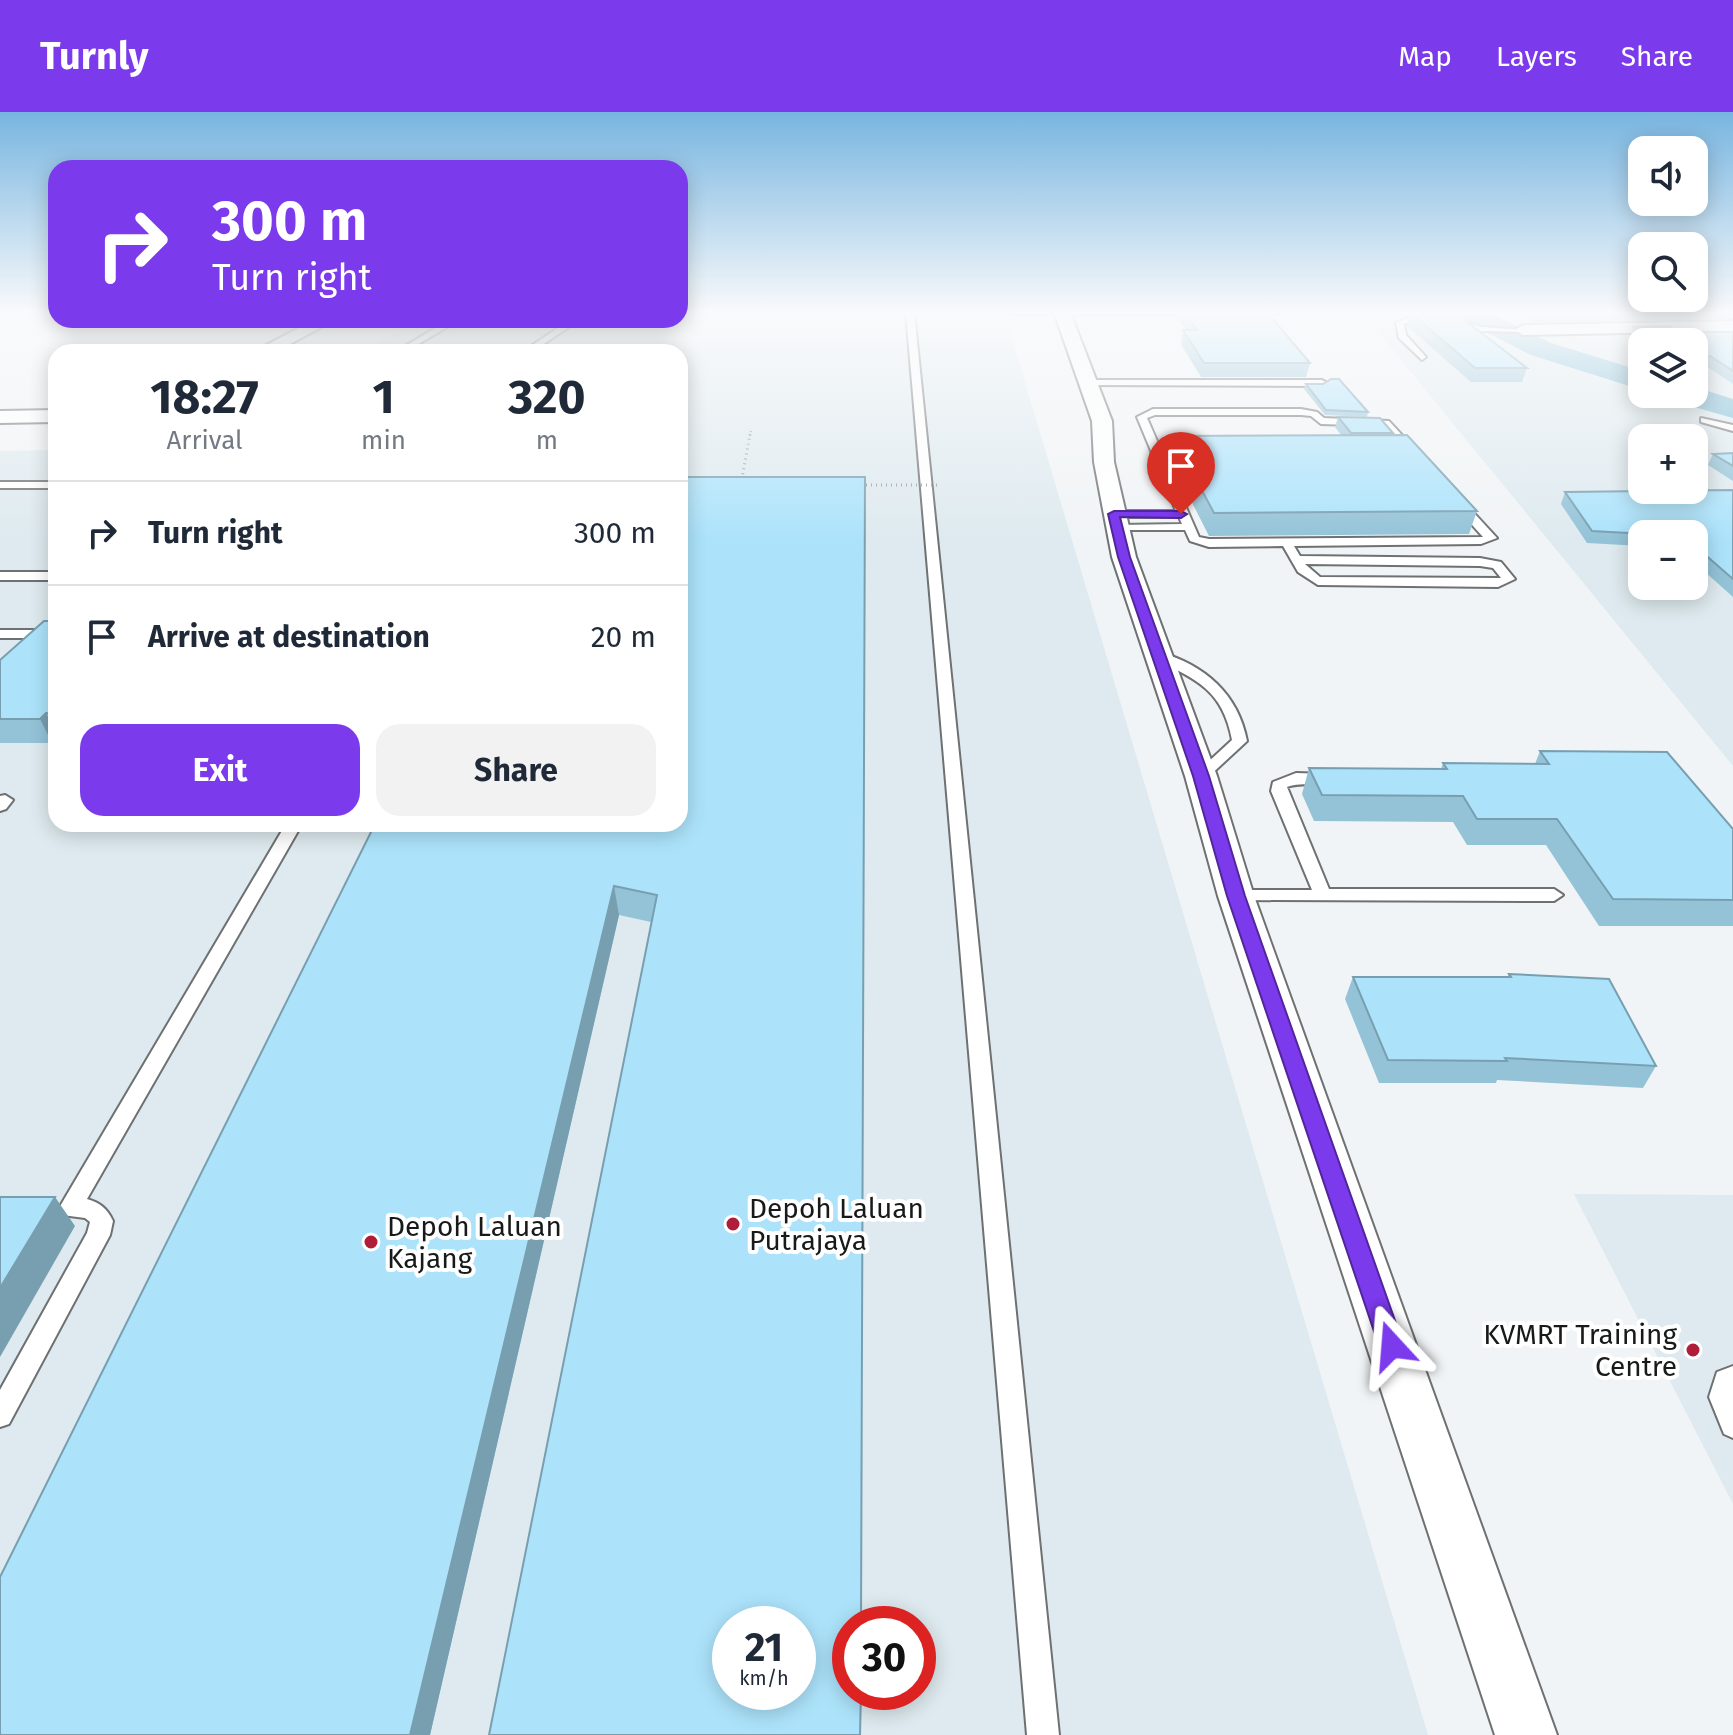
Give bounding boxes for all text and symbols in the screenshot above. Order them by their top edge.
text: Turnly [40,33,149,79]
text: Map [1398,40,1452,73]
text: Layers [1496,40,1577,73]
text: Share [1621,40,1693,73]
map controls [1628,136,1708,600]
button: sound [1628,136,1708,216]
text: 300 m [212,188,367,255]
icon: right [80,192,184,296]
button: search [1628,232,1708,312]
text: Turn right [212,256,372,300]
button: layers [1628,328,1708,408]
text: 18:27 [150,368,259,426]
text: 1 [372,368,395,426]
text: 320 [508,368,586,426]
button: + [1628,424,1708,504]
text: Arrival [166,425,243,456]
text: min [361,425,406,456]
text: m [536,425,558,456]
pin [1147,432,1215,514]
icon: arrive [1159,444,1203,488]
icon: right [80,511,124,555]
text: Turn right [148,515,283,551]
text: 300 m [574,515,656,551]
button: − [1628,520,1708,600]
icon: arrive [80,615,124,659]
text: Arrive at destination [148,619,430,655]
text: 20 m [591,619,656,655]
button: Exit [80,724,360,816]
button: Share [376,724,656,816]
place label: Depoh Laluan Putrajaya [749,1192,924,1257]
place label: Depoh Laluan Kajang [387,1210,562,1275]
marker: Depoh Laluan Putrajaya [724,1215,742,1233]
marker: Depoh Laluan Kajang [362,1233,380,1251]
position arrow [1350,1304,1434,1388]
place label: KVMRT Training Centre [1483,1318,1677,1383]
marker: KVMRT Training Centre [1684,1341,1702,1359]
speed limit sign: 30 [832,1606,936,1710]
text: 21 [745,1624,783,1672]
text: km/h [739,1666,789,1690]

